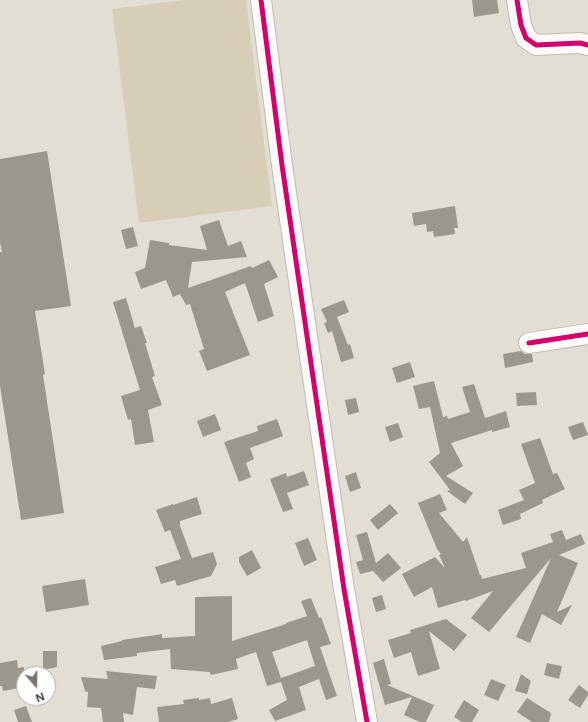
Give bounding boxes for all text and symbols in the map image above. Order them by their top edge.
north arrow [16,666,56,706]
text: N [34,689,46,704]

